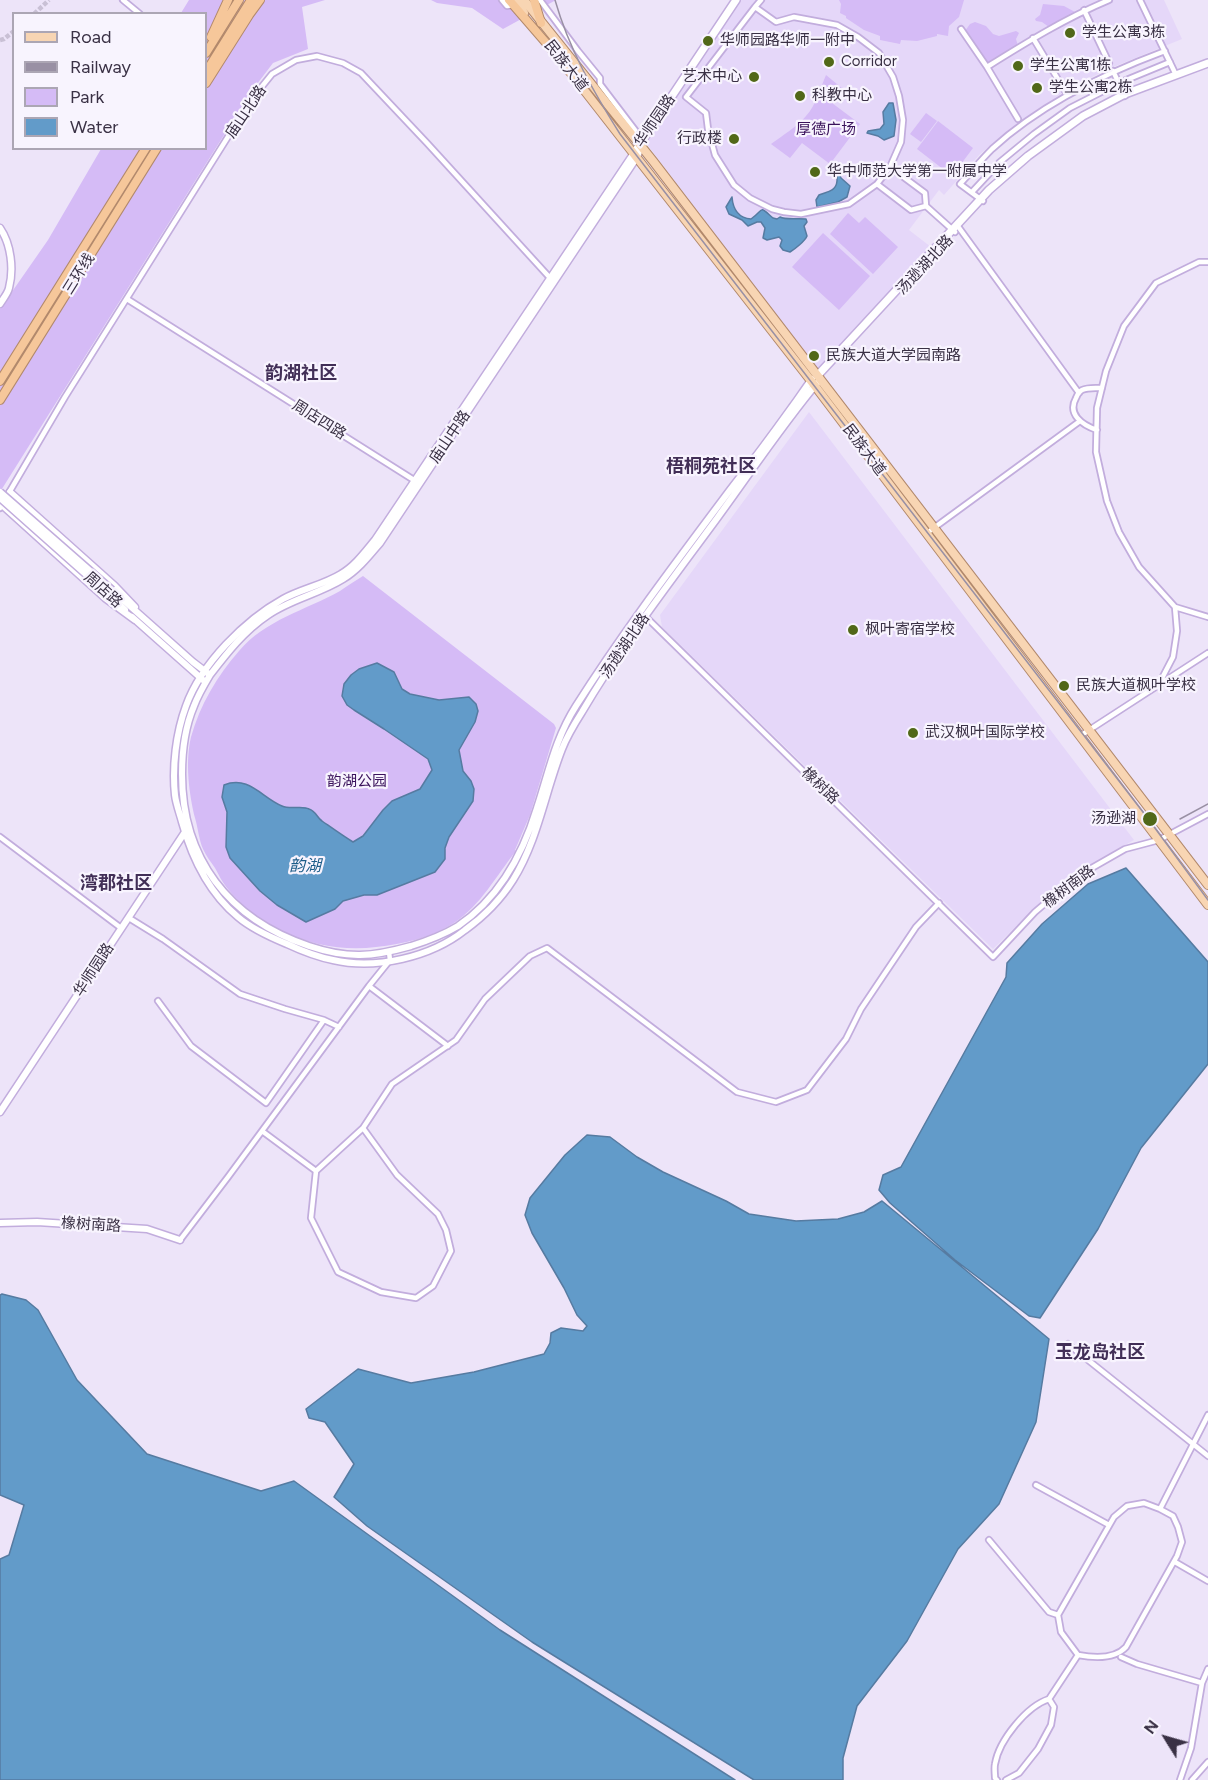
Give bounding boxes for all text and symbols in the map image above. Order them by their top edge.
legend [12,12,207,150]
place label: 学生公寓3栋 [1082,24,1165,42]
text: Road [70,26,111,48]
marker: 学生公寓3栋 [1063,26,1077,40]
place label: 华师园路华师一附中 [720,32,855,50]
marker: 华师园路华师一附中 [701,34,715,48]
street label: 民族大道 [540,37,592,95]
place label: Corridor [841,53,897,71]
marker: Corridor [822,55,836,69]
text: Railway [70,56,131,78]
place label: 学生公寓1栋 [1030,57,1111,75]
marker: 学生公寓1栋 [1011,59,1025,73]
place label: 艺术中心 [682,68,742,86]
marker: 艺术中心 [747,70,761,84]
place label: 学生公寓2栋 [1049,79,1132,97]
marker: 学生公寓2栋 [1030,81,1044,95]
street label: 庙山北路 [222,82,270,142]
text: Park [70,86,104,108]
place label: 科教中心 [812,87,872,105]
marker: 科教中心 [793,89,807,103]
street label: 华师园路 [631,91,679,151]
text: Water [70,116,118,138]
park label: 厚德广场 [796,121,856,139]
place label: 行政楼 [677,130,722,148]
marker: 行政楼 [727,132,741,146]
place label: 华中师范大学第一附属中学 [827,163,1007,181]
marker: 华中师范大学第一附属中学 [808,165,822,179]
street label: 汤逊湖北路 [893,231,957,299]
street label: 三环线 [59,250,99,298]
place label: 民族大道大学园南路 [826,347,961,365]
marker: 民族大道大学园南路 [807,349,821,363]
district label: 韵湖社区 [265,363,337,385]
street label: 周店四路 [289,396,349,444]
street label: 庙山中路 [426,407,474,467]
street label: 民族大道 [839,421,889,479]
district label: 梧桐苑社区 [666,456,756,478]
street label: 周店路 [80,568,126,612]
street label: 汤逊湖北路 [597,610,653,682]
place label: 枫叶寄宿学校 [865,621,955,639]
marker: 枫叶寄宿学校 [846,623,860,637]
place label: 民族大道枫叶学校 [1076,677,1196,695]
marker: 民族大道枫叶学校 [1057,679,1071,693]
place label: 武汉枫叶国际学校 [925,724,1045,742]
marker: 武汉枫叶国际学校 [906,726,920,740]
street label: 橡树路 [798,764,842,808]
park label: 韵湖公园 [327,773,387,791]
place label: 汤逊湖 [1091,810,1136,828]
marker: 汤逊湖 [1141,810,1159,828]
water label: 韵湖 [289,856,321,876]
street label: 橡树南路 [1040,862,1098,912]
district label: 湾郡社区 [80,873,152,895]
street label: 华师园路 [70,940,118,1000]
street label: 橡树南路 [61,1214,121,1236]
district label: 玉龙岛社区 [1055,1342,1145,1364]
north arrow [1136,1708,1196,1768]
text: N [1140,1716,1163,1738]

